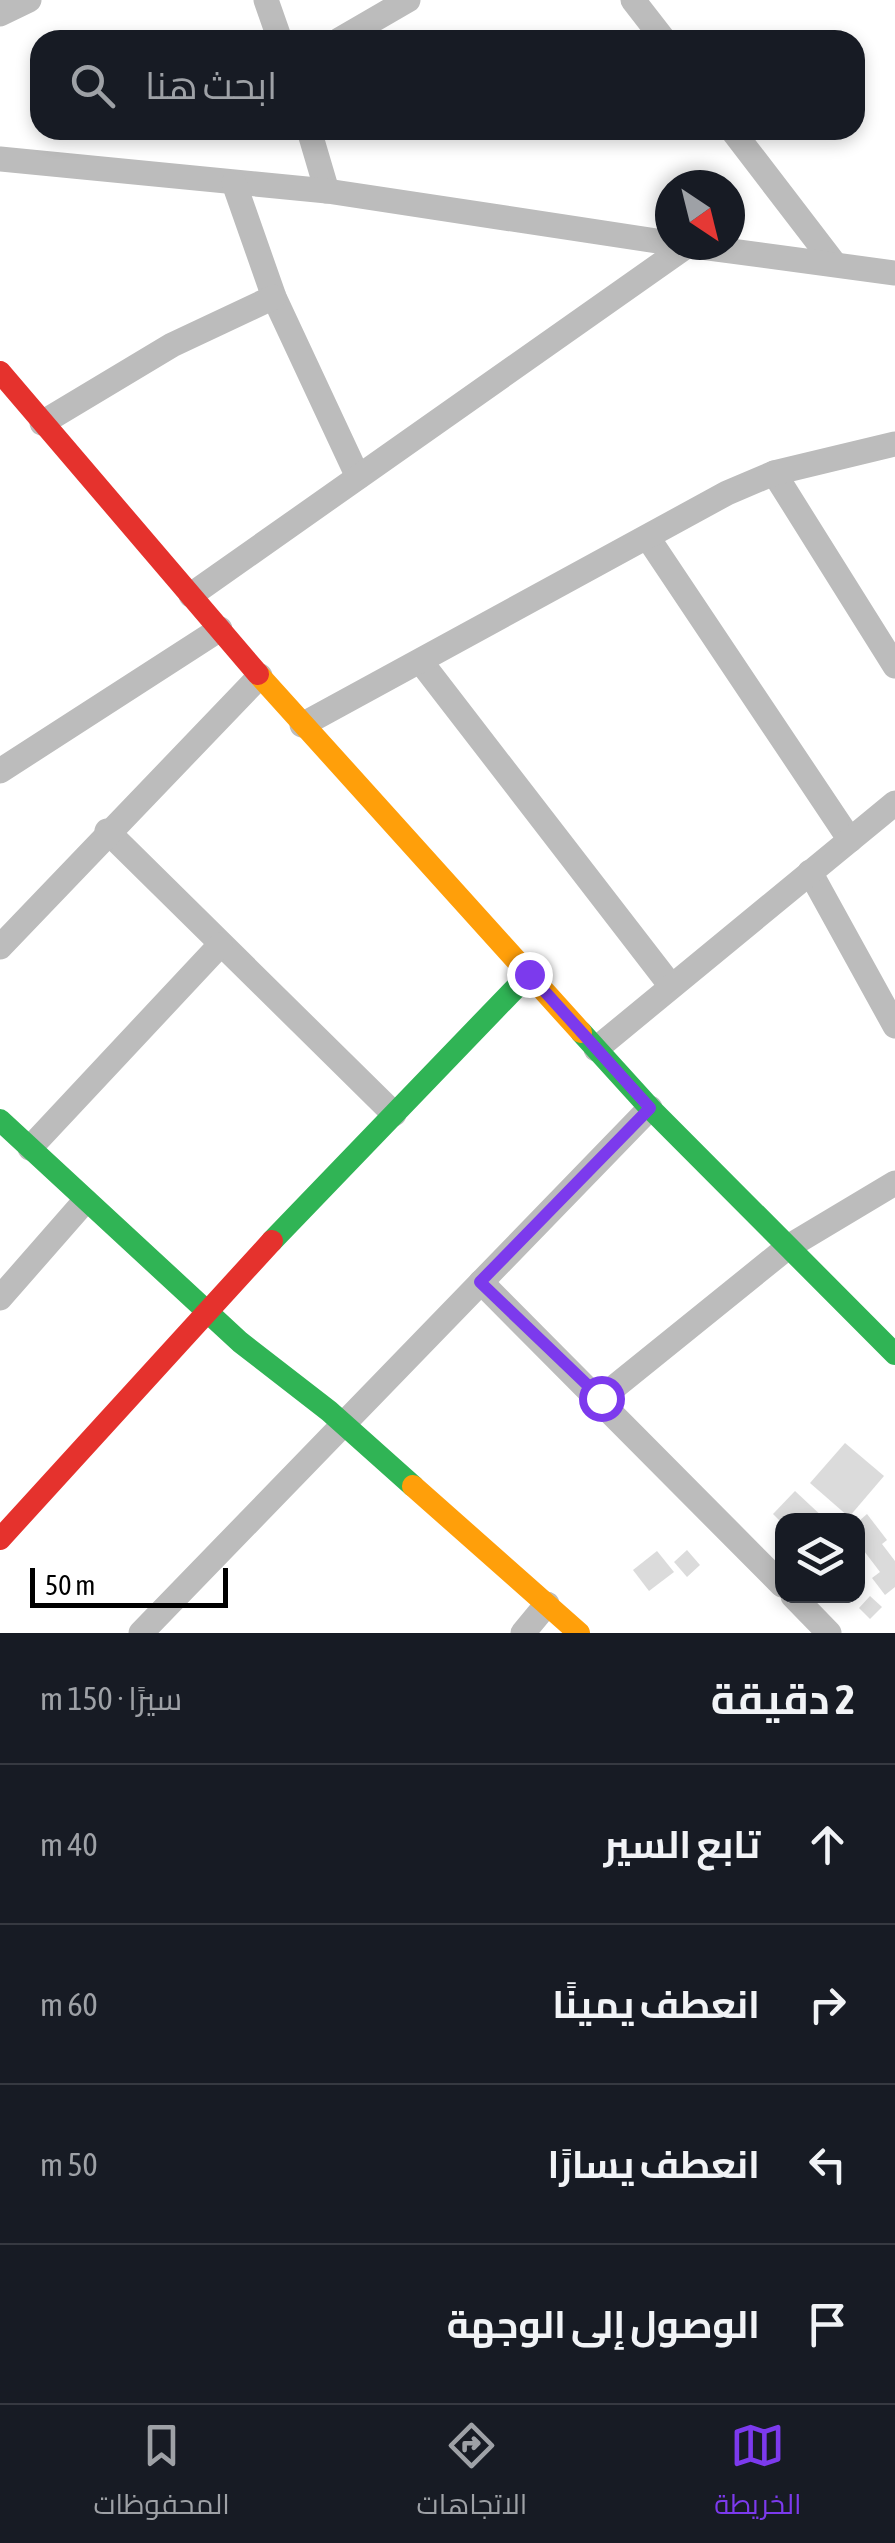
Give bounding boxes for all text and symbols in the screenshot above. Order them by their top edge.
search box [30,30,865,140]
icon: search [65,58,120,113]
text: ابحث هنا [145,64,277,107]
north arrow [655,170,745,260]
route end [507,952,553,998]
route start [579,1376,625,1422]
map controls [775,1513,865,1603]
button: layers [775,1513,865,1603]
scale bar [30,1563,228,1608]
text: 50 m [45,1569,95,1601]
text: 2 دقيقة [711,1675,855,1723]
text: سيرًا · 150 m [40,1680,182,1717]
icon: ahead [800,1817,855,1872]
text: تابع السير [604,1823,760,1866]
text: 40 m [40,1826,98,1863]
icon: right [800,1977,855,2032]
text: انعطف يمينًا [552,1983,760,2026]
text: 60 m [40,1986,98,2023]
icon: left [800,2137,855,2192]
text: انعطف يسارًا [548,2143,760,2186]
text: 50 m [40,2146,98,2183]
icon: arrive [800,2297,855,2352]
text: الوصول إلى الوجهة [447,2303,760,2346]
tab: المحفوظات [93,2418,230,2530]
tab: الاتجاهات [417,2418,527,2530]
tab: الخريطة [714,2418,802,2530]

